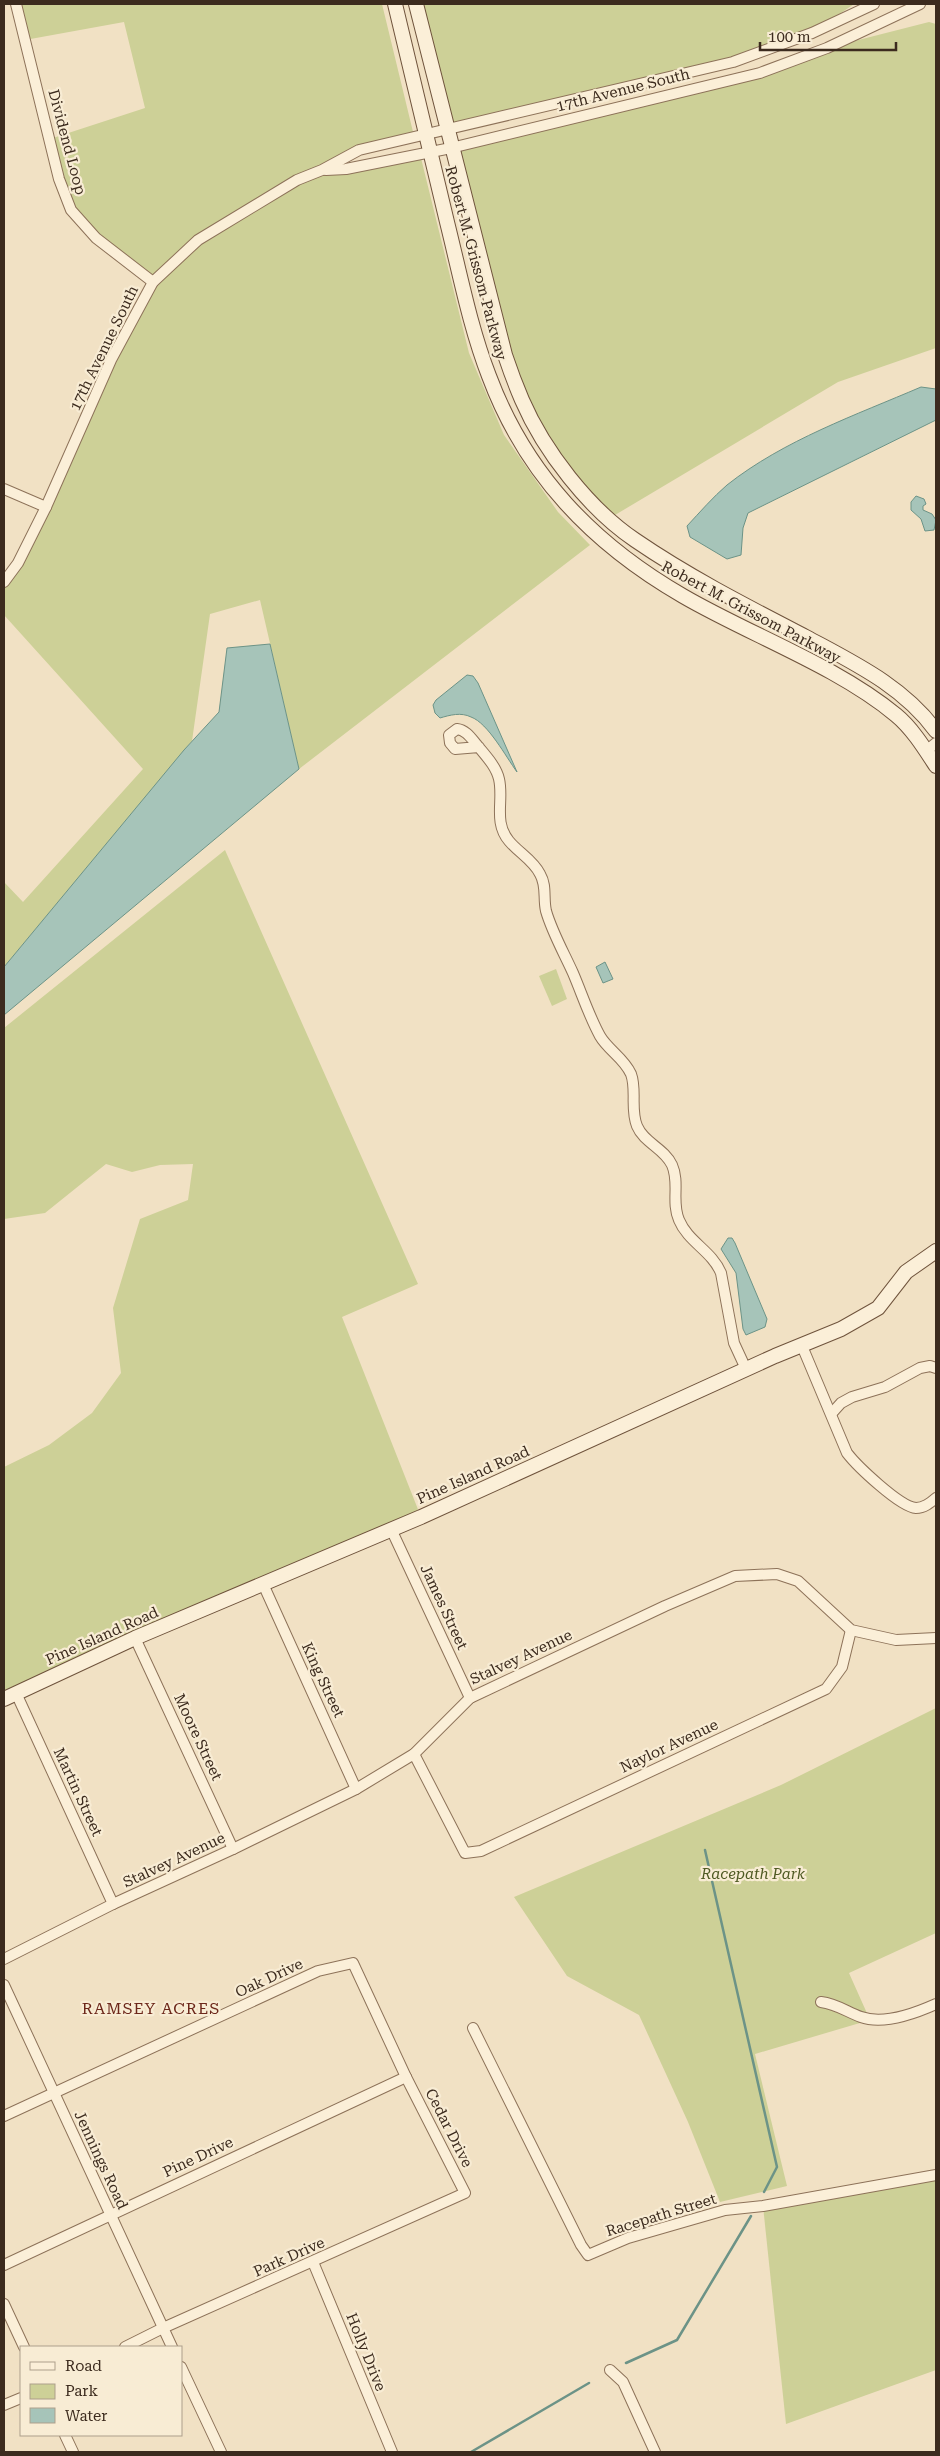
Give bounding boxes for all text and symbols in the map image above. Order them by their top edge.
scale bar [760,20,896,52]
text: 100 m [768,28,811,46]
street label: 17th Avenue South [554,65,692,115]
street label: Dividend Loop [44,87,90,197]
street label: Robert M. Grissom Parkway [441,164,511,362]
street label: 17th Avenue South [66,282,142,413]
street label: Robert M. Grissom Parkway [658,557,844,667]
street label: Pine Island Road [414,1442,533,1508]
street label: James Street [416,1561,472,1653]
street label: Pine Island Road [43,1603,162,1669]
street label: Stalvey Avenue [467,1626,575,1688]
street label: King Street [298,1640,348,1721]
street label: Moore Street [170,1691,226,1784]
street label: Naylor Avenue [617,1715,721,1777]
street label: Martin Street [50,1745,107,1839]
street label: Stalvey Avenue [120,1829,228,1891]
park label: Racepath Park [700,1865,806,1883]
street label: Oak Drive [232,1955,306,2001]
district label: RAMSEY ACRES [82,1999,220,2018]
street label: Cedar Drive [421,2086,477,2170]
street label: Jennings Road [70,2108,132,2212]
street label: Pine Drive [160,2133,236,2181]
street label: Racepath Street [604,2190,719,2240]
street label: Park Drive [251,2233,327,2281]
street label: Holly Drive [342,2310,390,2394]
legend [20,2346,182,2436]
text: Road [65,2357,102,2375]
text: Park [65,2382,99,2400]
text: Water [65,2407,107,2425]

